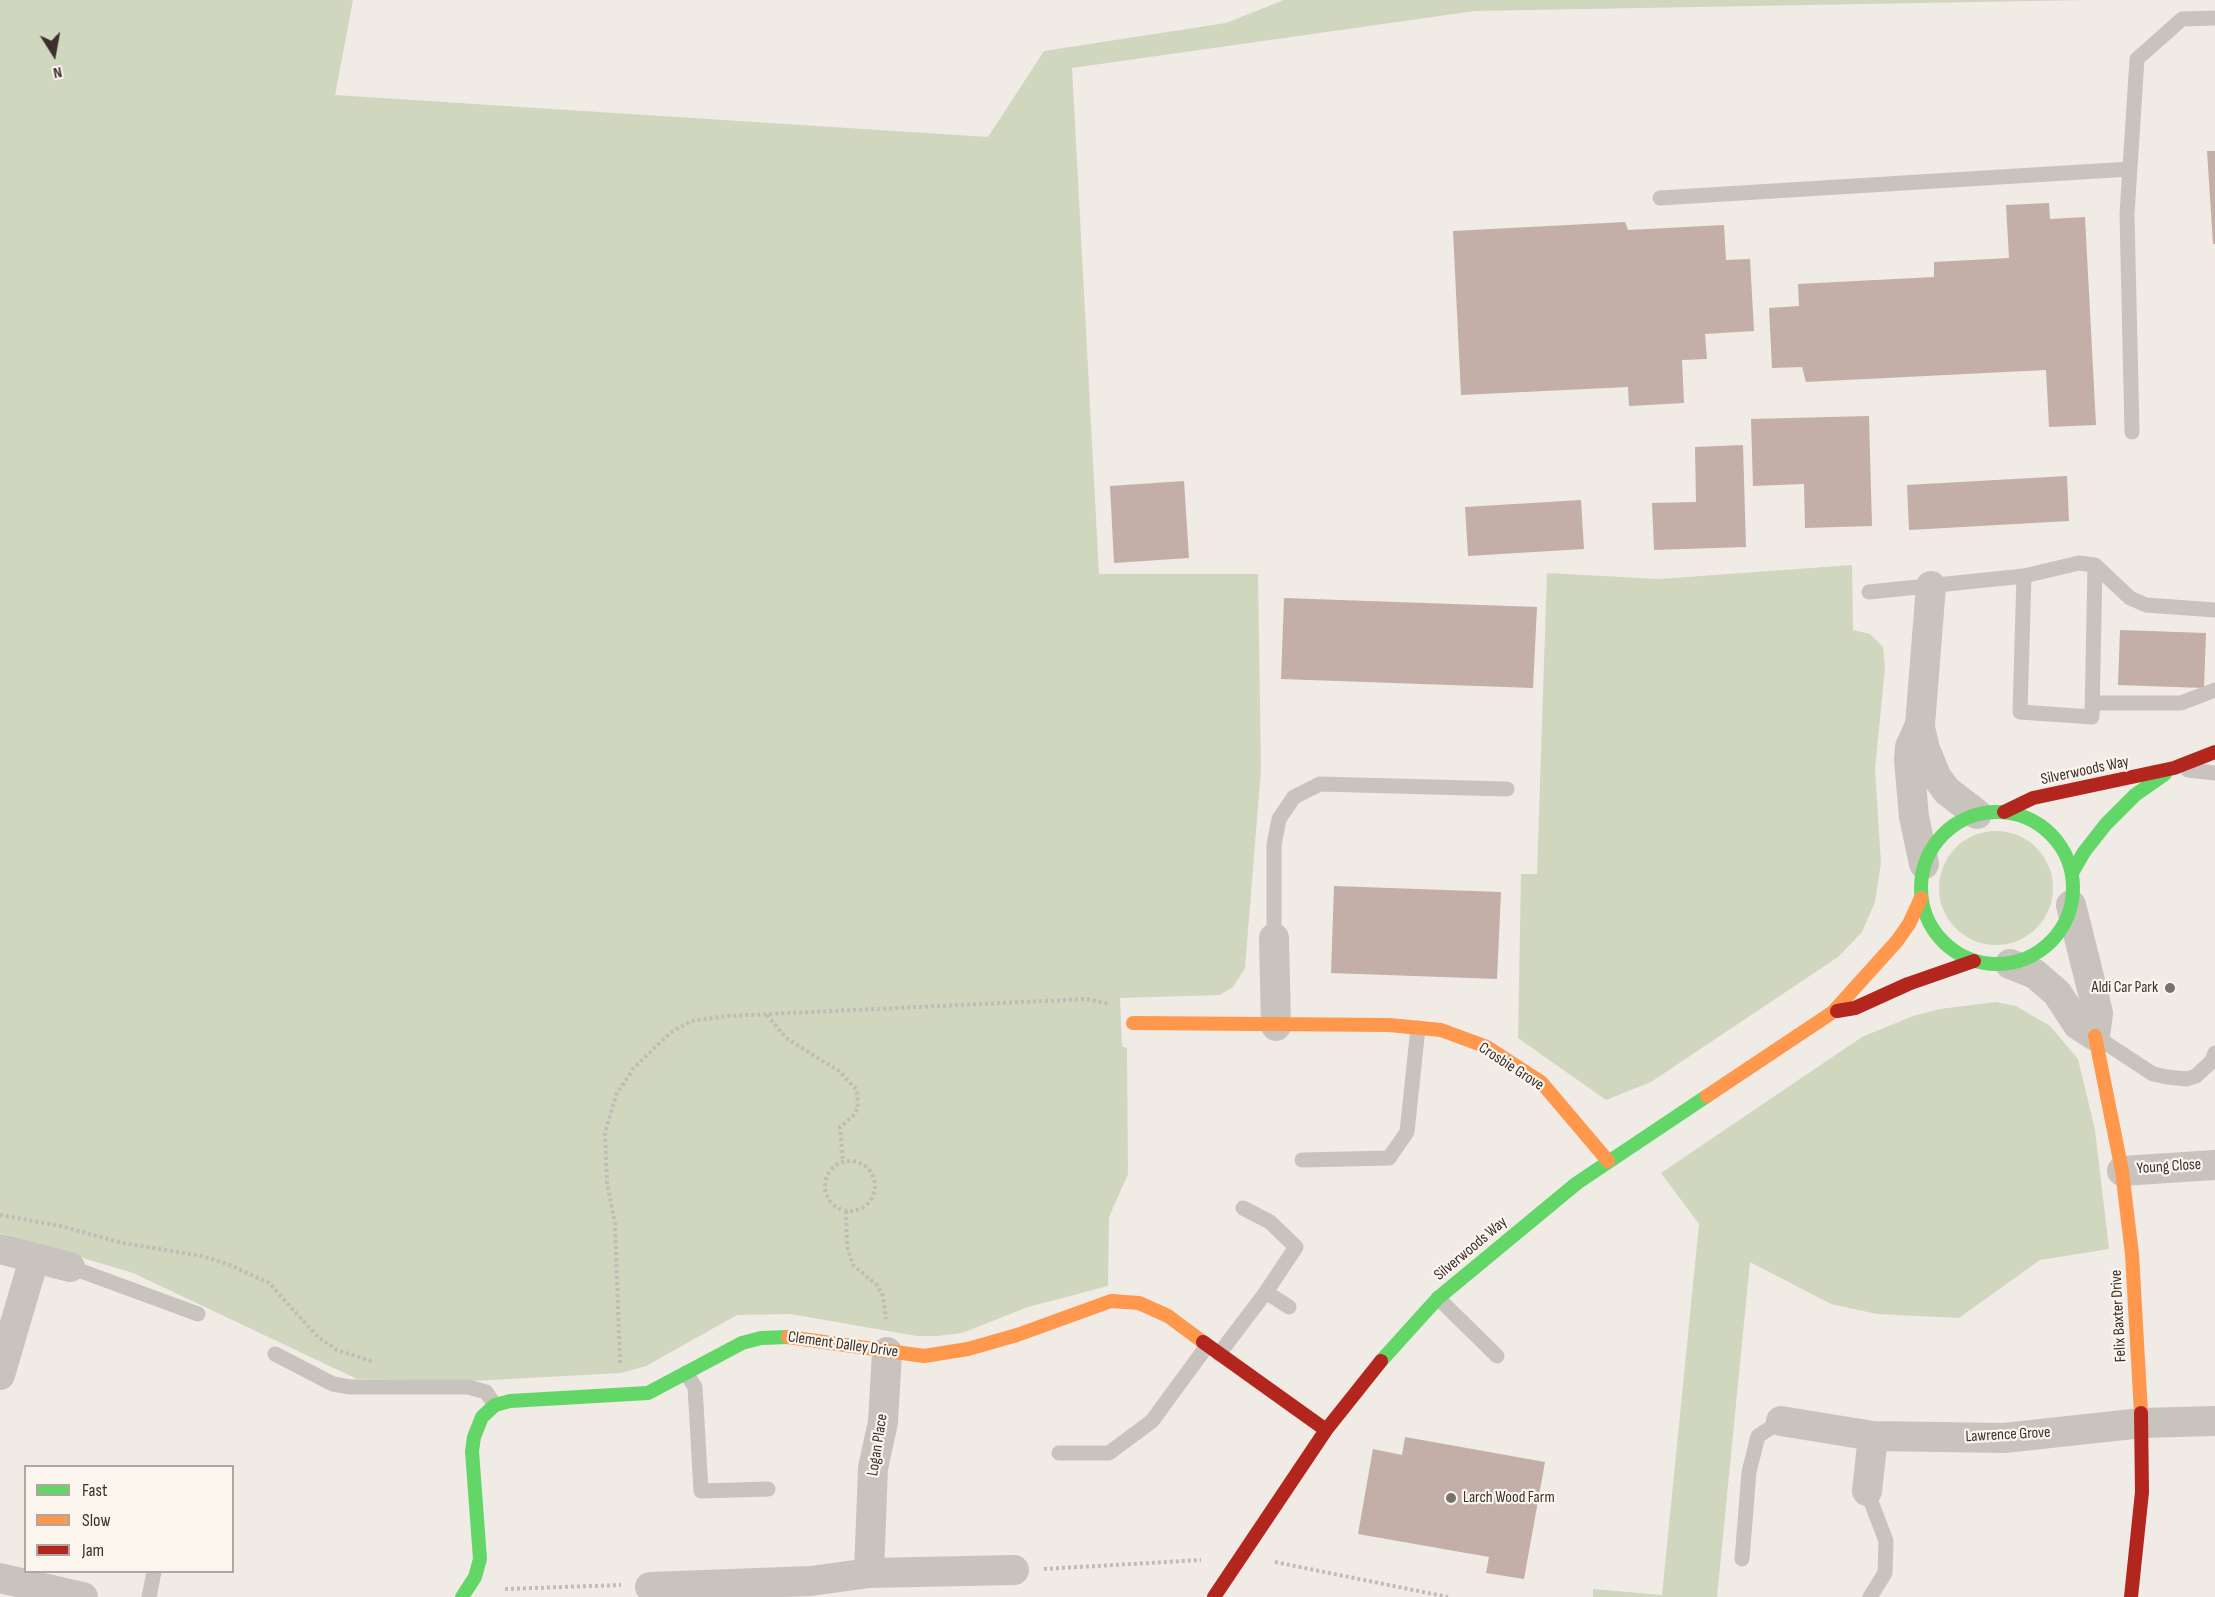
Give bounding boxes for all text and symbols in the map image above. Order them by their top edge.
north arrow [24,24,84,84]
text: N [52,62,64,82]
street label: Silverwoods Way [2039,752,2131,790]
place label: Aldi Car Park [2092,978,2158,998]
marker: Aldi Car Park [2163,981,2177,995]
street label: Crosbie Grove [1475,1039,1547,1095]
street label: Young Close [2136,1155,2202,1179]
street label: Silverwoods Way [1431,1213,1511,1285]
street label: Felix Baxter Drive [2107,1269,2131,1363]
street label: Clement Dalley Drive [787,1328,899,1362]
street label: Logan Place [864,1413,892,1477]
street label: Lawrence Grove [1965,1423,2051,1447]
legend [24,1465,234,1573]
text: Fast [82,1480,107,1501]
place label: Larch Wood Farm [1463,1488,1555,1508]
marker: Larch Wood Farm [1444,1491,1458,1505]
text: Slow [82,1510,111,1531]
text: Jam [82,1540,104,1561]

